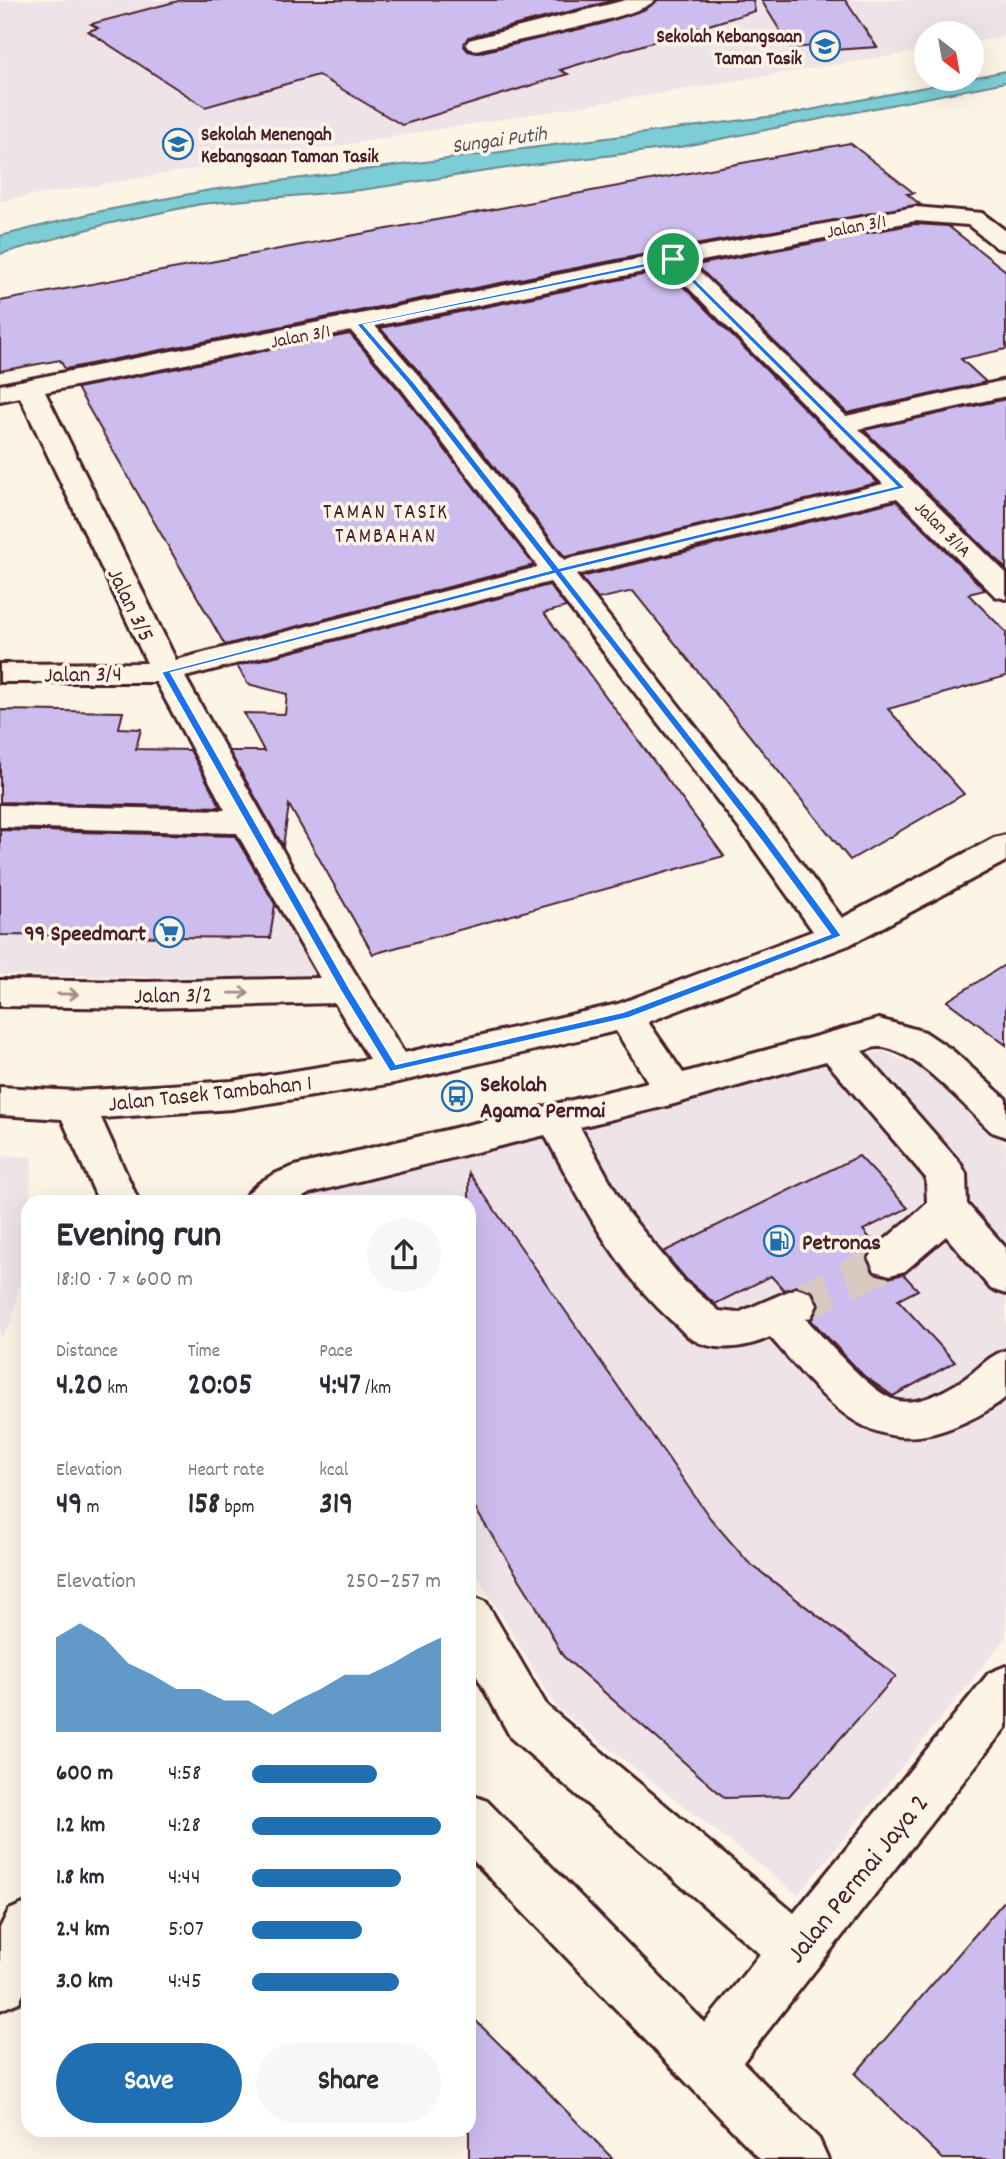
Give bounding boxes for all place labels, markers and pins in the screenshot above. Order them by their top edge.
place label: Sekolah Kebangsaan Taman Tasik [657,25,802,74]
school or university icon: Sekolah Kebangsaan Taman Tasik [808,29,842,63]
place label: Sekolah Menengah Kebangsaan Taman Tasik [201,123,379,172]
school or university icon: Sekolah Menengah Kebangsaan Taman Tasik [161,127,195,161]
pin [643,229,703,289]
supermarket icon: 99 Speedmart [152,915,186,949]
place label: 99 Speedmart [24,919,147,952]
place label: Sekolah Agama Permai [480,1070,606,1129]
bus stop icon: Sekolah Agama Permai [440,1079,474,1113]
fuel station icon: Petronas [762,1224,796,1258]
place label: Petronas [802,1228,881,1261]

